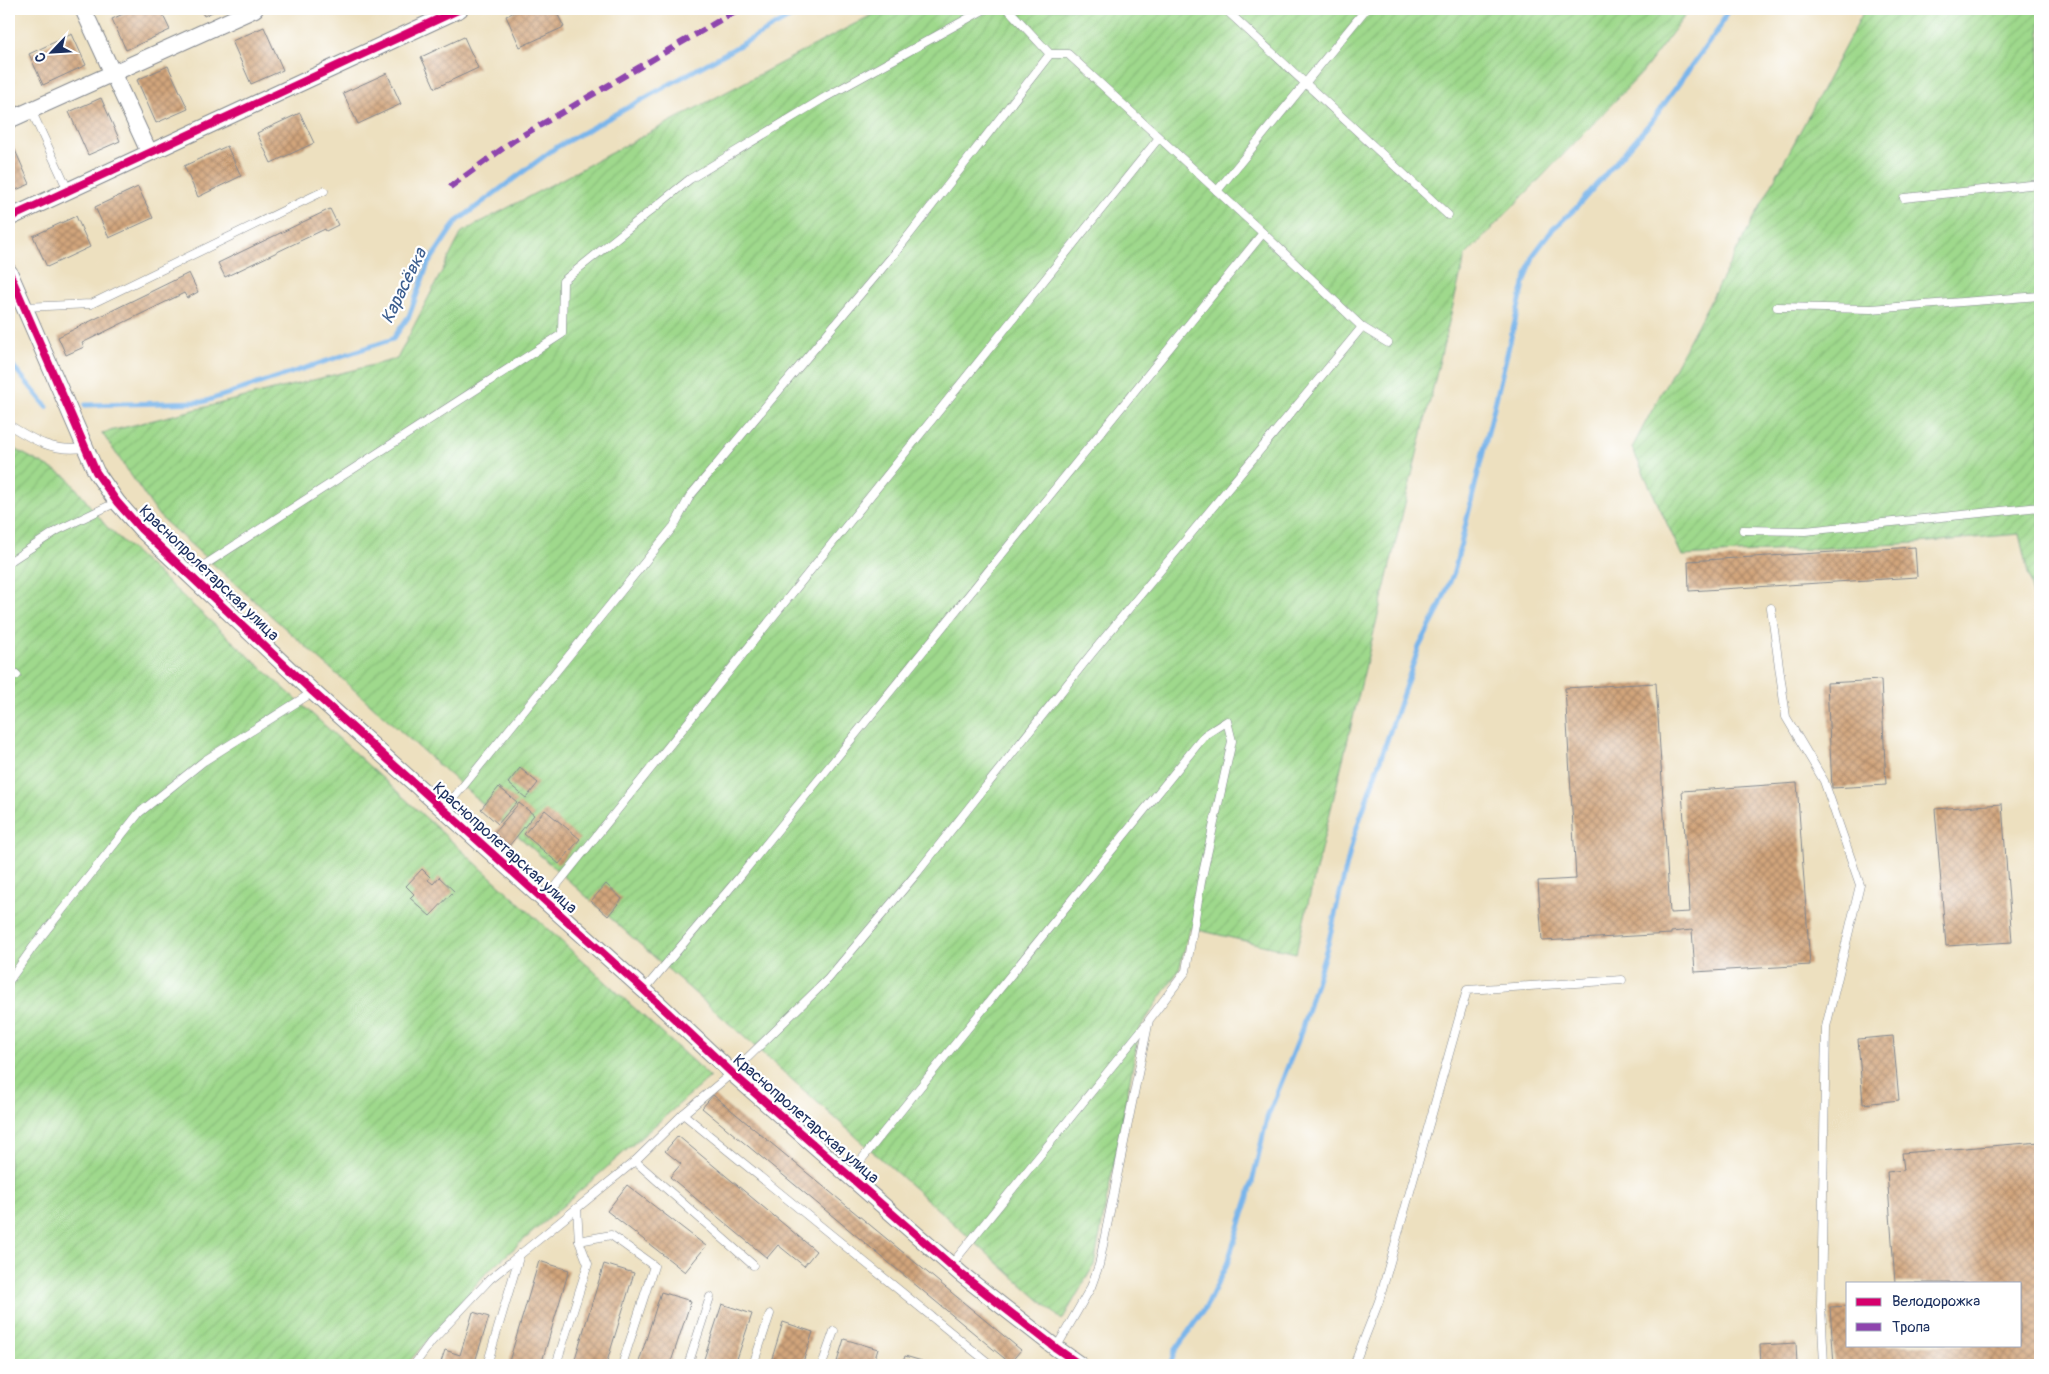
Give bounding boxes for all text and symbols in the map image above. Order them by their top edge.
north arrow [28,28,78,78]
text: С [31,49,50,65]
water label: Карасёвка [376,243,433,327]
street label: Краснопролетарская улица [135,501,283,645]
street label: Краснопролетарская улица [429,778,581,918]
street label: Краснопролетарская улица [729,1050,883,1188]
legend [1846,1282,2022,1346]
text: Велодорожка [1892,1292,1980,1311]
text: Тропа [1892,1318,1930,1337]

